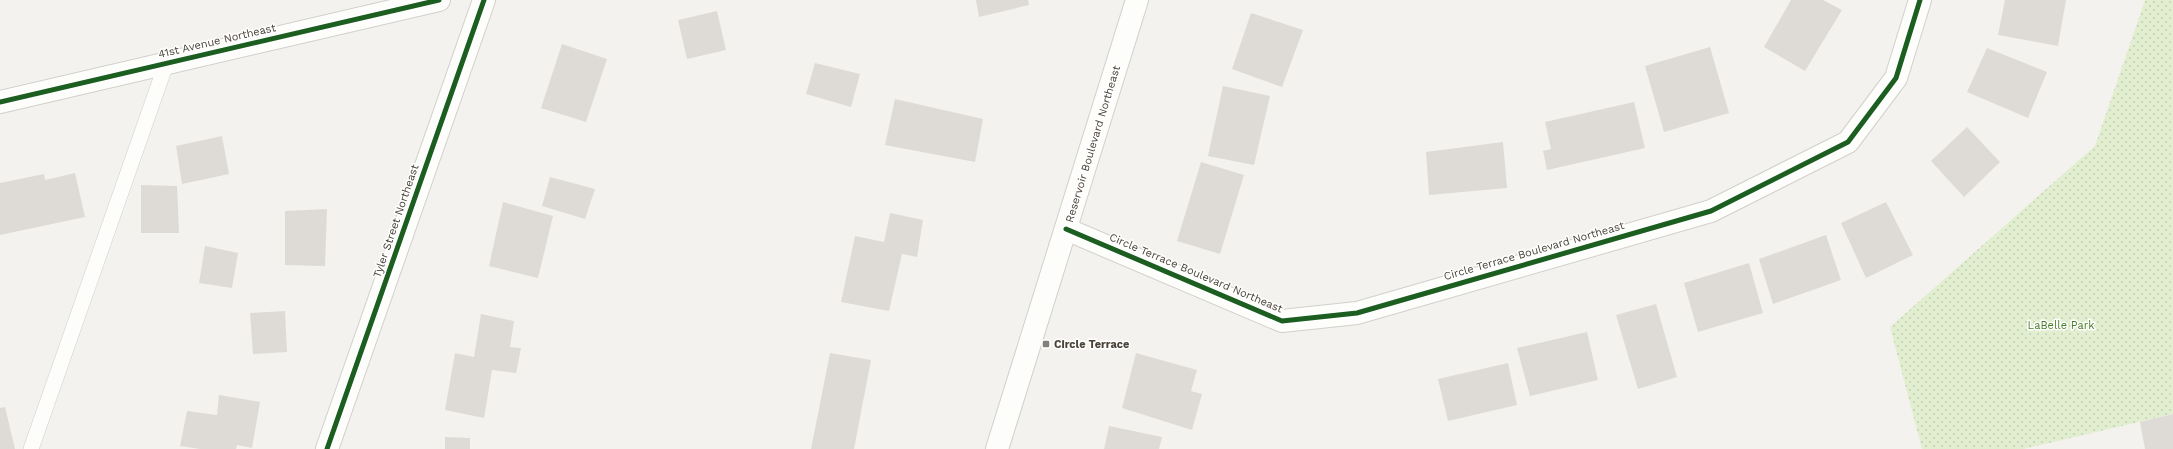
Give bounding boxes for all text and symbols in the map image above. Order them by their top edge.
street label: 41st Avenue Northeast [157,21,277,61]
street label: Reservoir Boulevard Northeast [1063,64,1123,224]
street label: Tyler Street Northeast [370,162,422,279]
street label: Circle Terrace Boulevard Northeast [1442,219,1626,283]
street label: Circle Terrace Boulevard Northeast [1107,230,1285,316]
park label: LaBelle Park [2028,319,2094,332]
place label: Circle Terrace [1054,338,1129,351]
marker: Circle Terrace [1041,339,1051,349]

